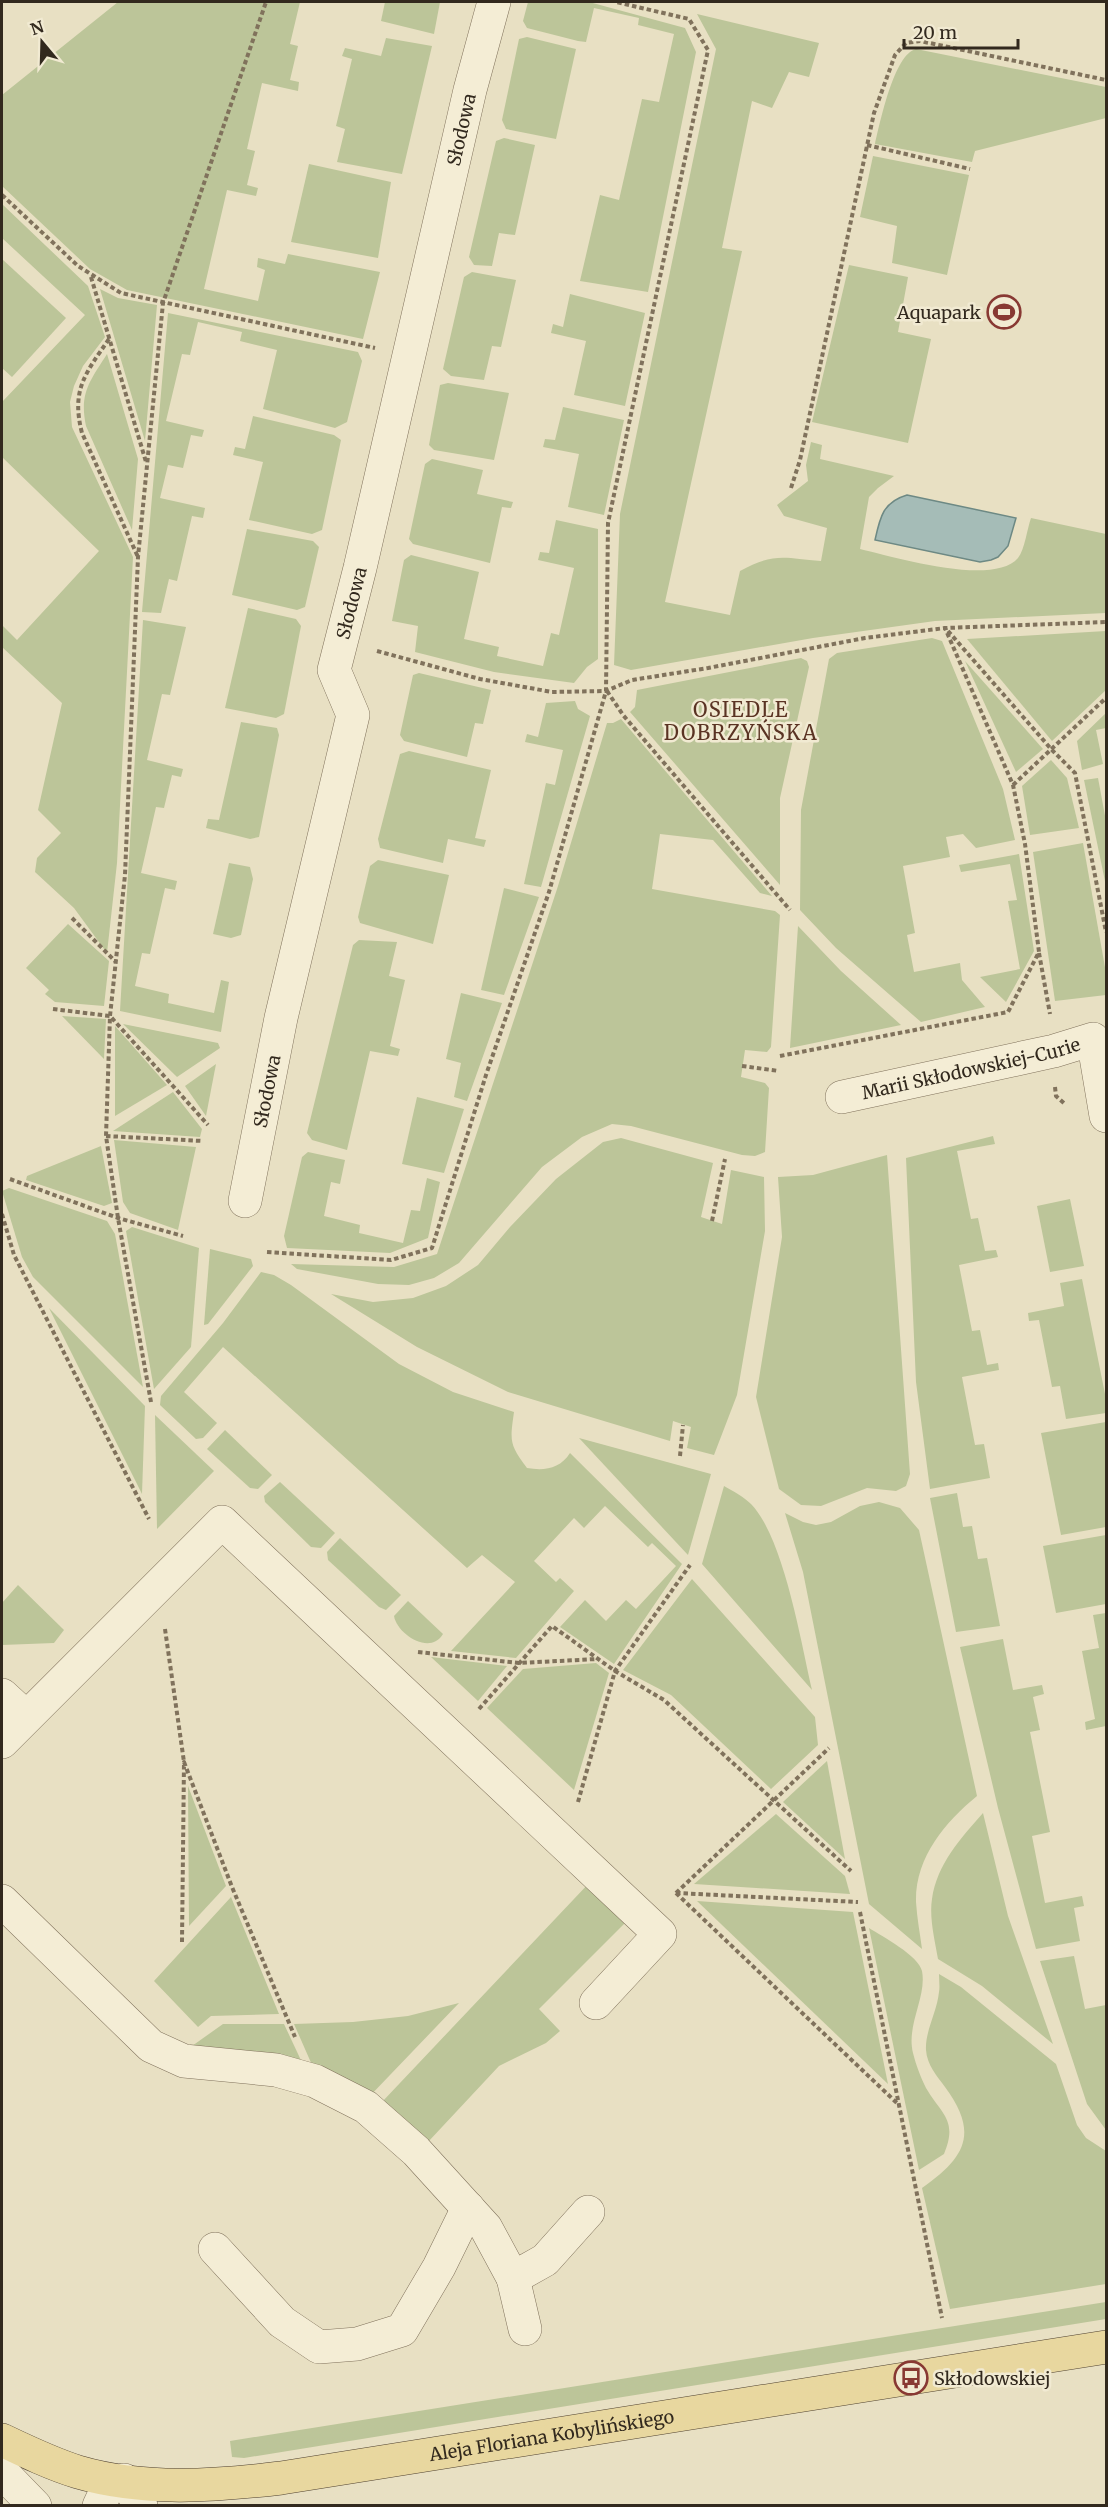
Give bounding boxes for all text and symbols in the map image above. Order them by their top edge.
north arrow [12,12,72,72]
scale bar [904,12,1018,50]
text: N [28,16,47,39]
text: 20 m [913,21,957,44]
street label: Słodowa [441,91,480,168]
sports icon: Aquapark [986,294,1022,330]
place label: Aquapark [896,301,982,324]
street label: Słodowa [331,564,371,642]
district label: OSIEDLE DOBRZYŃSKA [664,697,818,745]
street label: Marii Skłodowskiej-Curie [860,1032,1083,1104]
street label: Słodowa [248,1052,285,1130]
bus stop icon: Skłodowskiej [893,2360,929,2396]
place label: Skłodowskiej [934,2367,1051,2390]
street label: Aleja Floriana Kobylińskiego [427,2404,676,2466]

